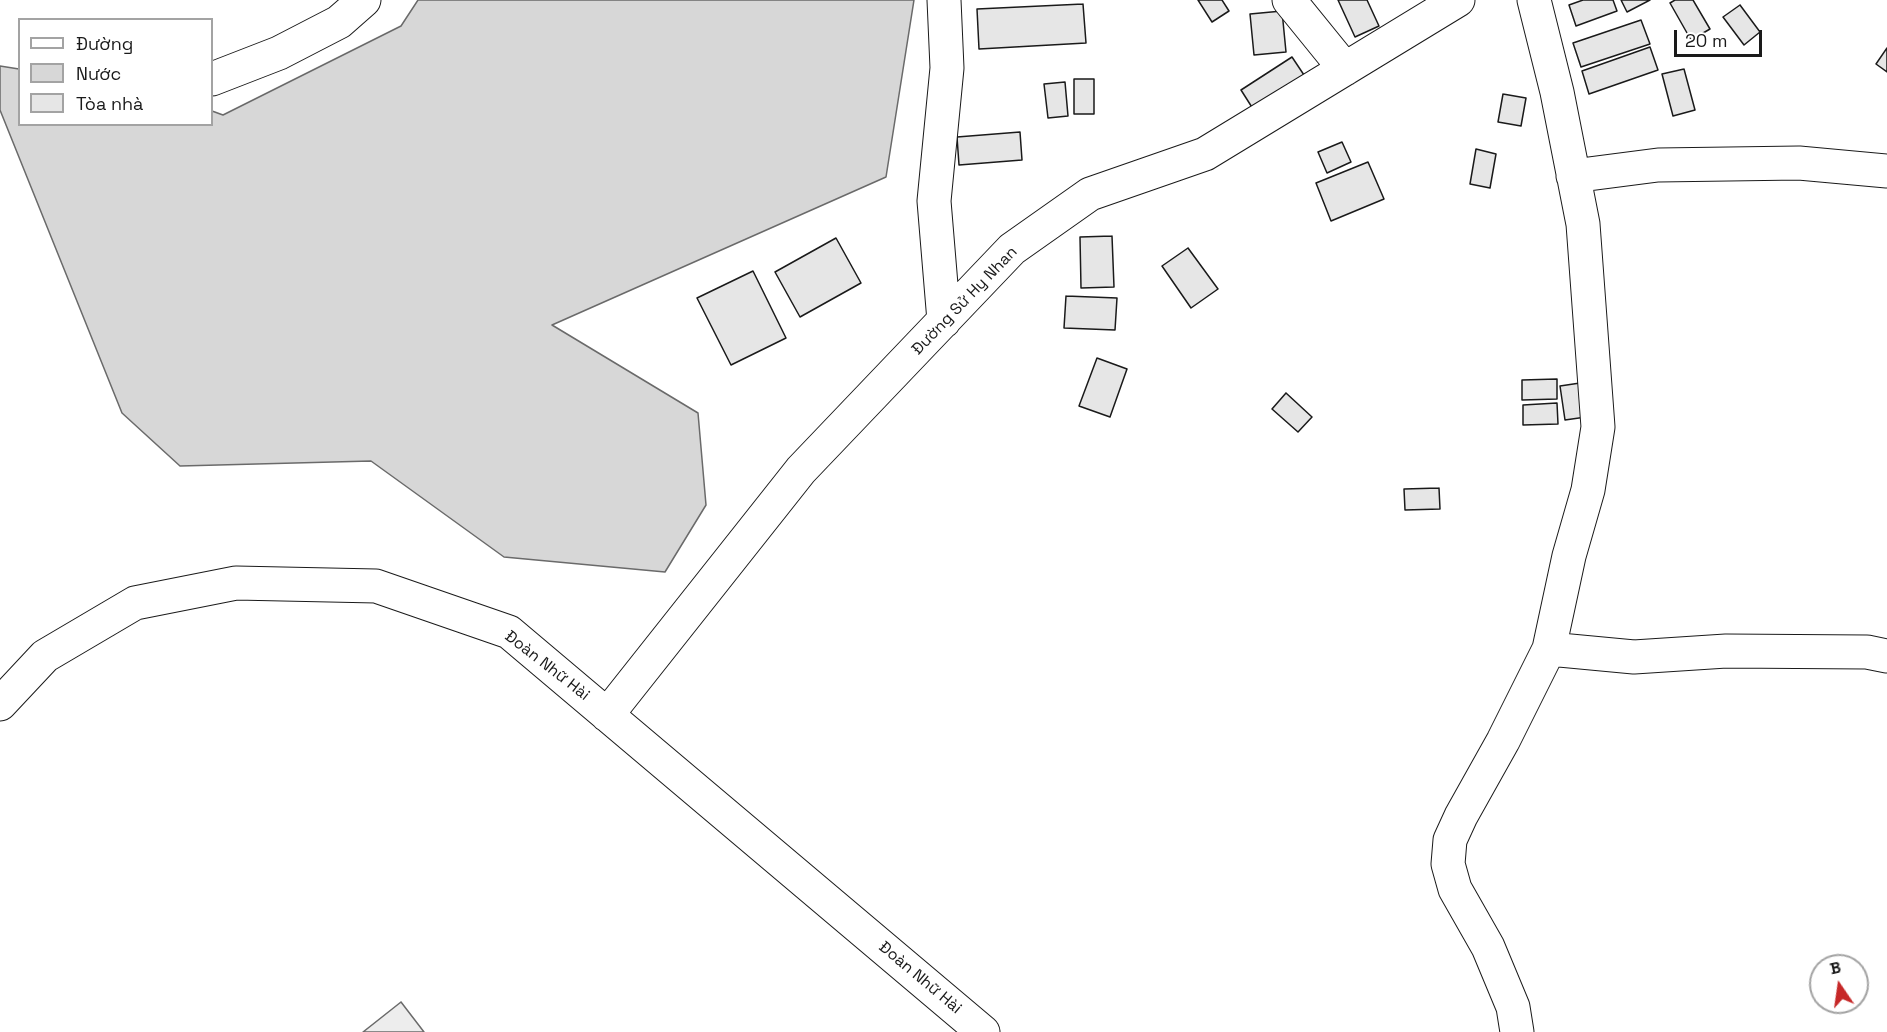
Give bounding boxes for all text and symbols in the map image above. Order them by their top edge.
legend [18,18,213,126]
scale bar [1677,18,1766,56]
text: 20 m [1685,29,1728,52]
text: Đường [76,32,133,55]
text: Nước [76,62,121,85]
text: Tòa nhà [76,92,143,115]
street label: Đường Sử Hy Nhan [908,243,1022,359]
street label: Đoàn Nhữ Hài [501,627,593,705]
street label: Đoàn Nhữ Hài [875,938,965,1018]
north arrow [1809,954,1869,1014]
text: B [1828,956,1843,979]

